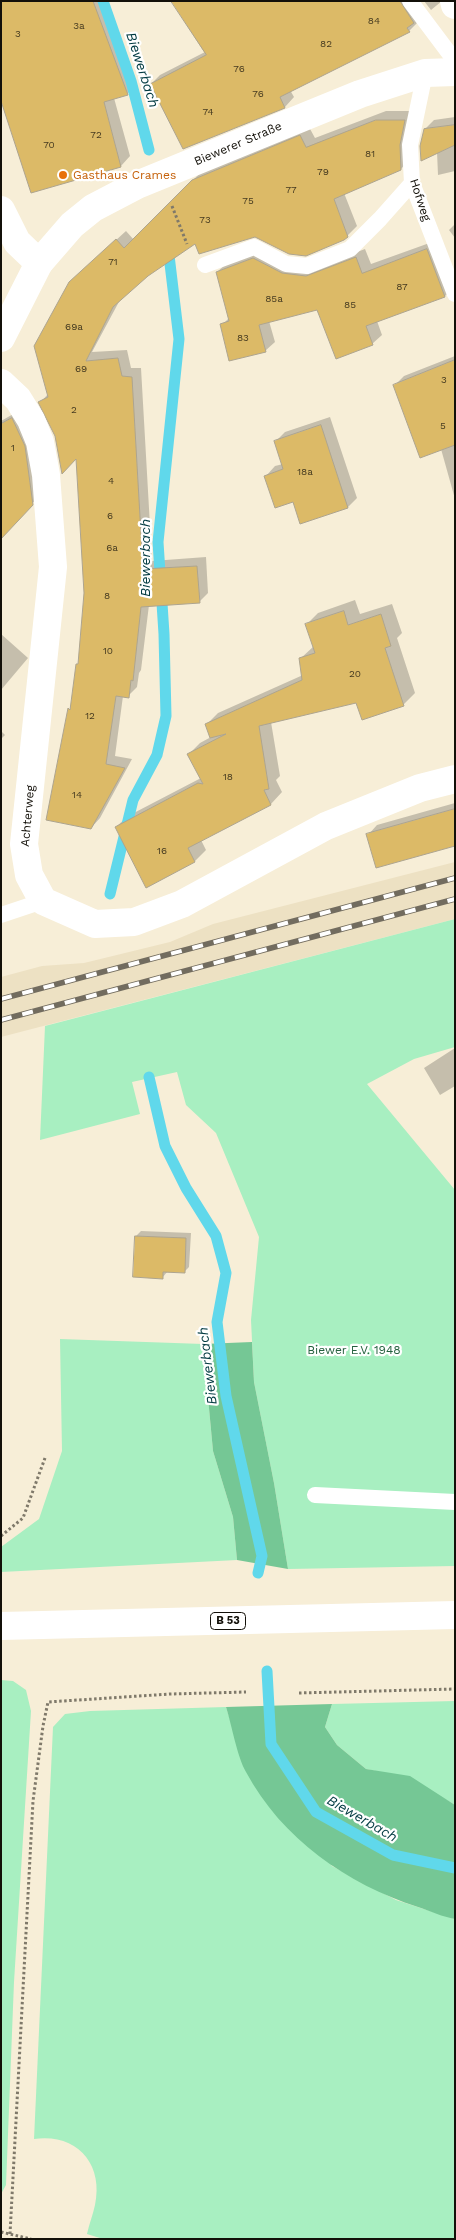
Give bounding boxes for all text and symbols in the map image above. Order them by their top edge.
house number: 84 [368,15,380,27]
house number: 3a [73,20,85,32]
house number: 3 [15,28,21,40]
water label: Biewerbach [122,30,162,110]
house number: 82 [320,38,332,50]
house number: 76 [233,63,245,75]
house number: 76 [252,88,264,100]
house number: 74 [202,106,214,118]
street label: Biewerer Straße [192,119,284,169]
house number: 72 [90,129,102,141]
house number: 70 [43,139,55,151]
house number: 81 [365,148,375,160]
house number: 79 [317,166,329,178]
place label: Gasthaus Crames [73,168,176,182]
marker: Gasthaus Crames [57,169,69,181]
street label: Hofweg [406,177,434,223]
house number: 77 [285,184,297,196]
house number: 75 [242,195,254,207]
house number: 73 [199,214,211,226]
house number: 71 [108,256,118,268]
house number: 87 [396,281,408,293]
house number: 85a [265,293,283,305]
house number: 85 [344,299,356,311]
house number: 69a [65,321,83,333]
house number: 83 [237,332,249,344]
house number: 69 [75,363,87,375]
house number: 3 [441,374,447,386]
house number: 2 [71,404,77,416]
house number: 5 [440,420,446,432]
house number: 1 [11,442,15,454]
house number: 18a [297,466,313,478]
house number: 4 [108,475,114,487]
house number: 6 [107,510,113,522]
water label: Biewerbach [138,519,154,597]
house number: 6a [106,542,118,554]
house number: 8 [104,590,110,602]
house number: 10 [103,645,113,657]
house number: 20 [349,668,361,680]
house number: 12 [85,710,95,722]
house number: 18 [223,771,233,783]
street label: Achterweg [18,785,38,847]
house number: 14 [72,789,82,801]
house number: 16 [157,845,167,857]
water label: Biewerbach [195,1326,221,1406]
park label: Biewer E.V. 1948 [307,1343,401,1357]
road number: B 53 [210,1612,246,1630]
water label: Biewerbach [324,1792,400,1846]

